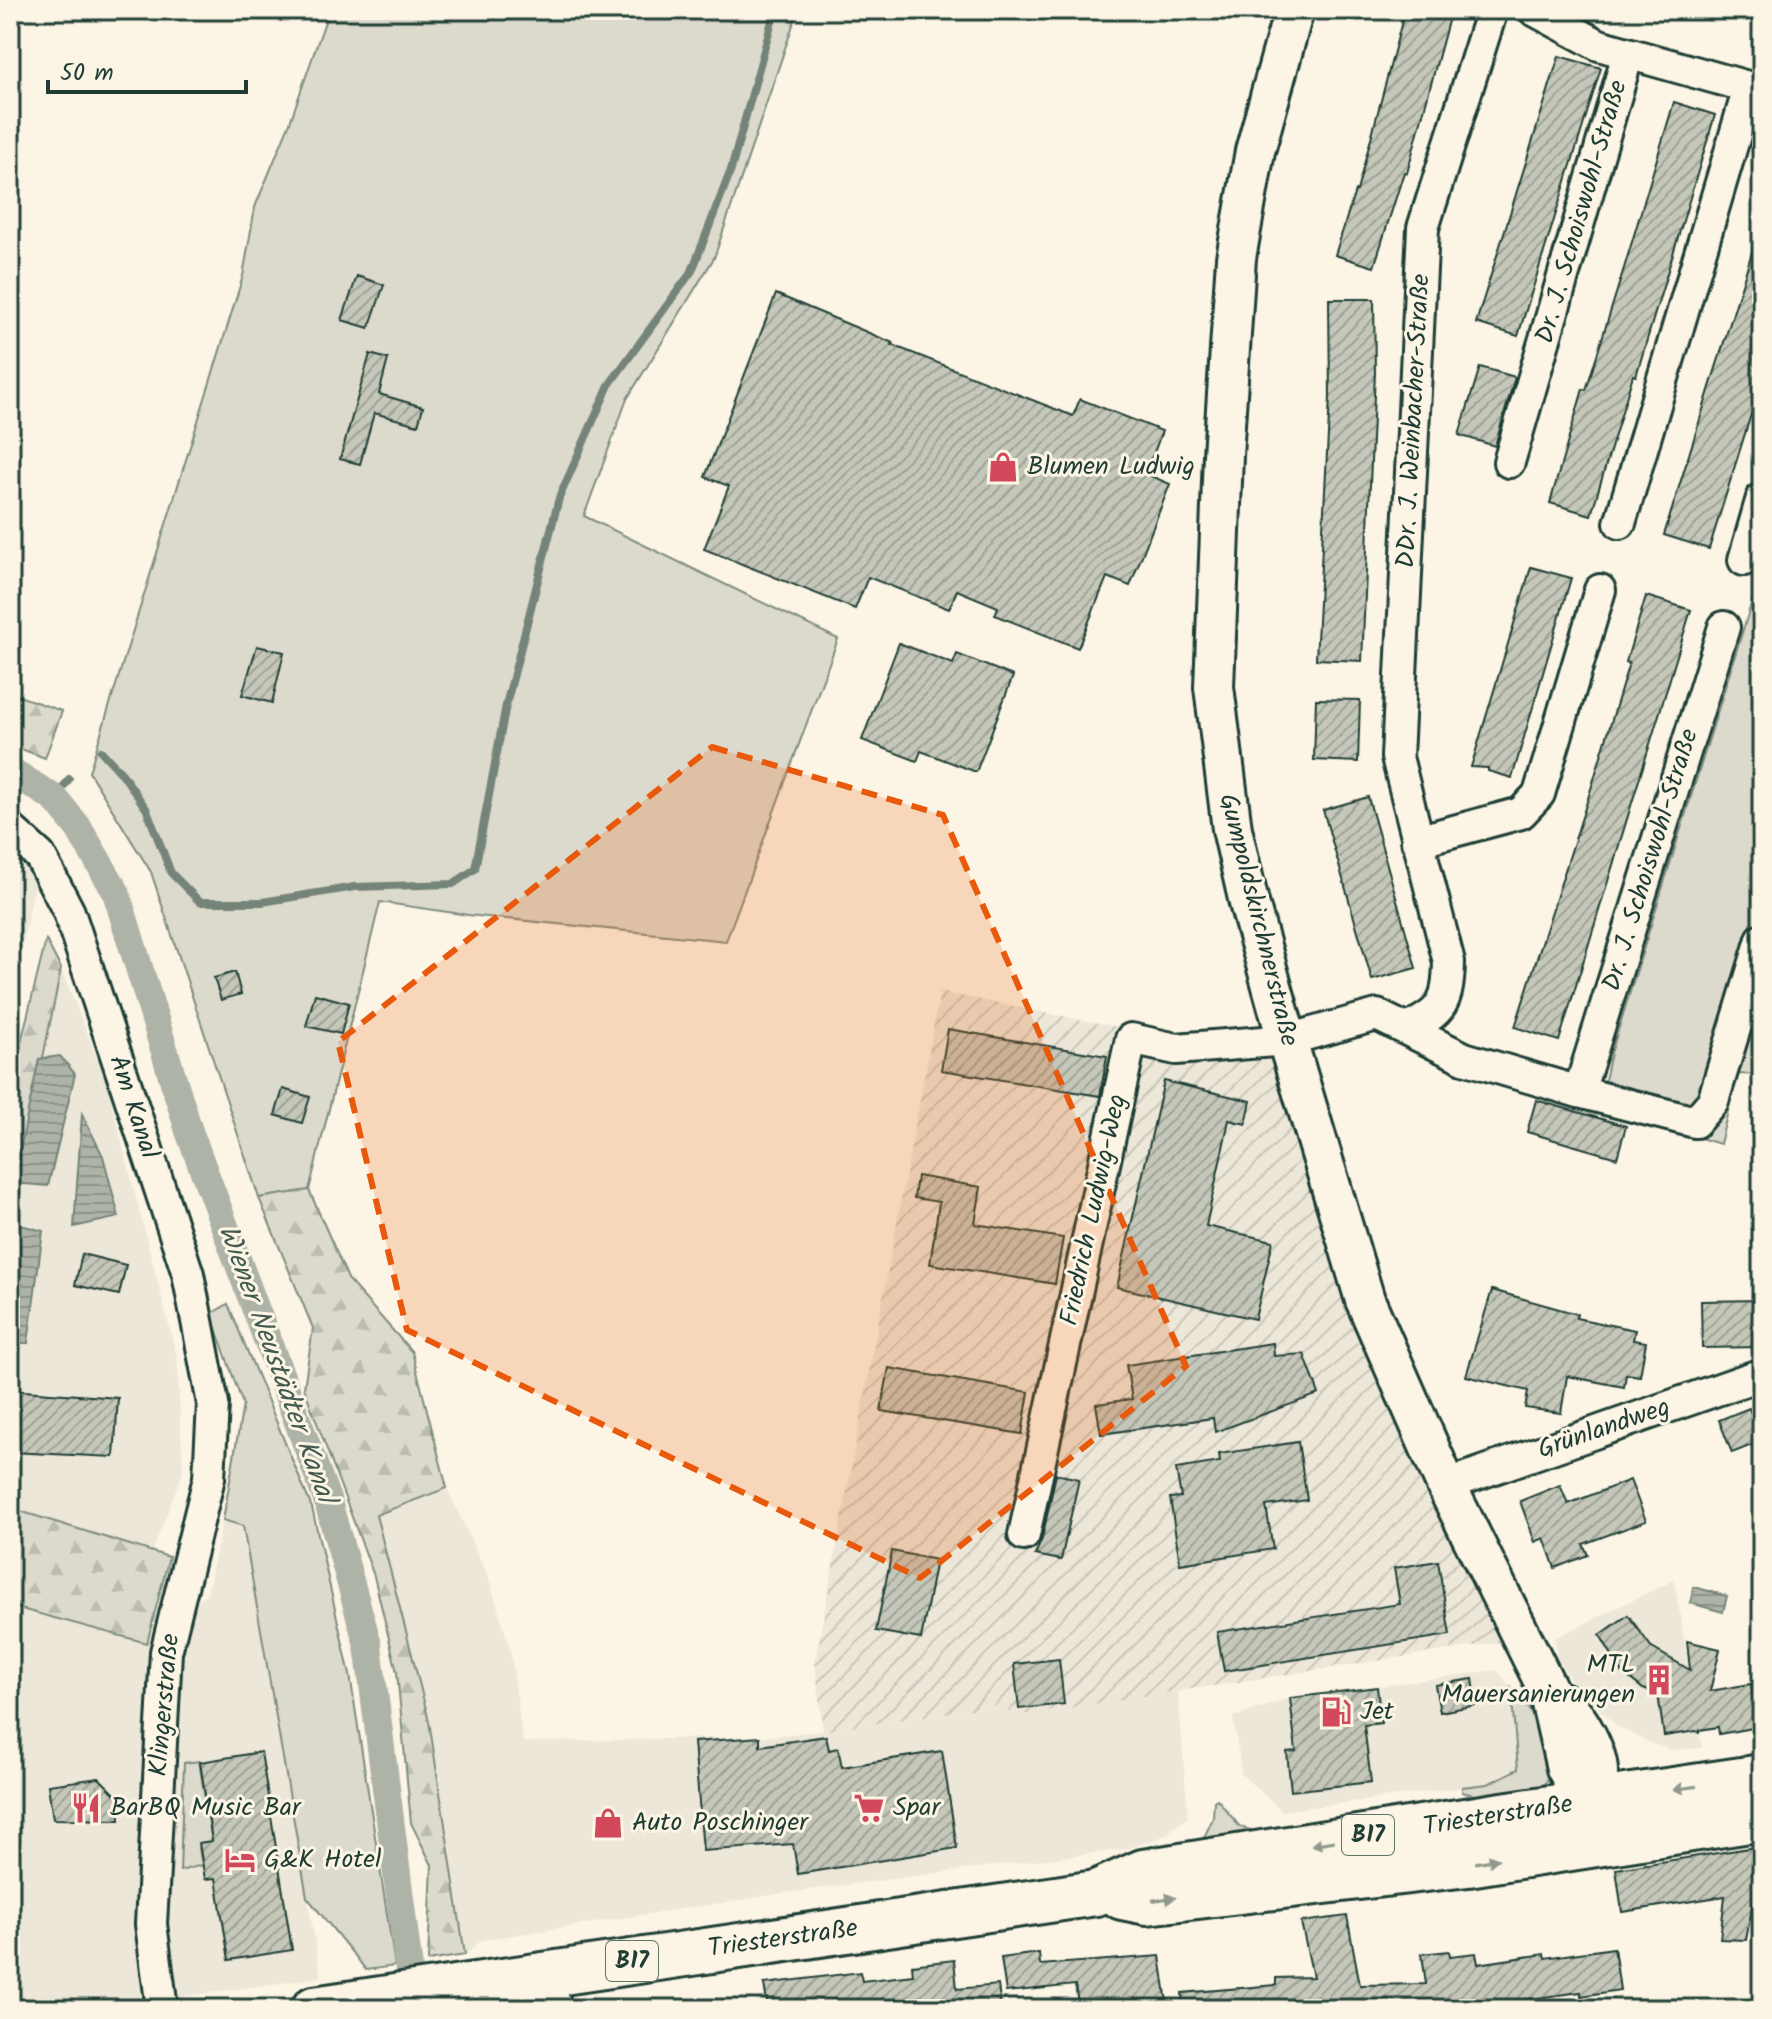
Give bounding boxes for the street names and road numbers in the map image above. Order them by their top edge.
street label: Dr. J. Schoiswohl-Straße [1524,75,1640,349]
street label: DDr. J. Weinbacher-Straße [1385,272,1443,569]
street label: Dr. J. Schoiswohl-Straße [1591,723,1711,996]
street label: Gumpoldskirchnerstraße [1206,789,1310,1051]
street label: Am Kanal [97,1050,169,1164]
street label: Friedrich Ludwig-Weg [1049,1090,1139,1330]
street label: Grünlandweg [1532,1387,1676,1471]
street label: Klingerstraße [138,1632,192,1778]
street label: Triesterstraße [1420,1783,1576,1849]
road number: B17 [1342,1815,1394,1855]
street label: Triesterstraße [705,1908,861,1970]
road number: B17 [606,1941,658,1981]

